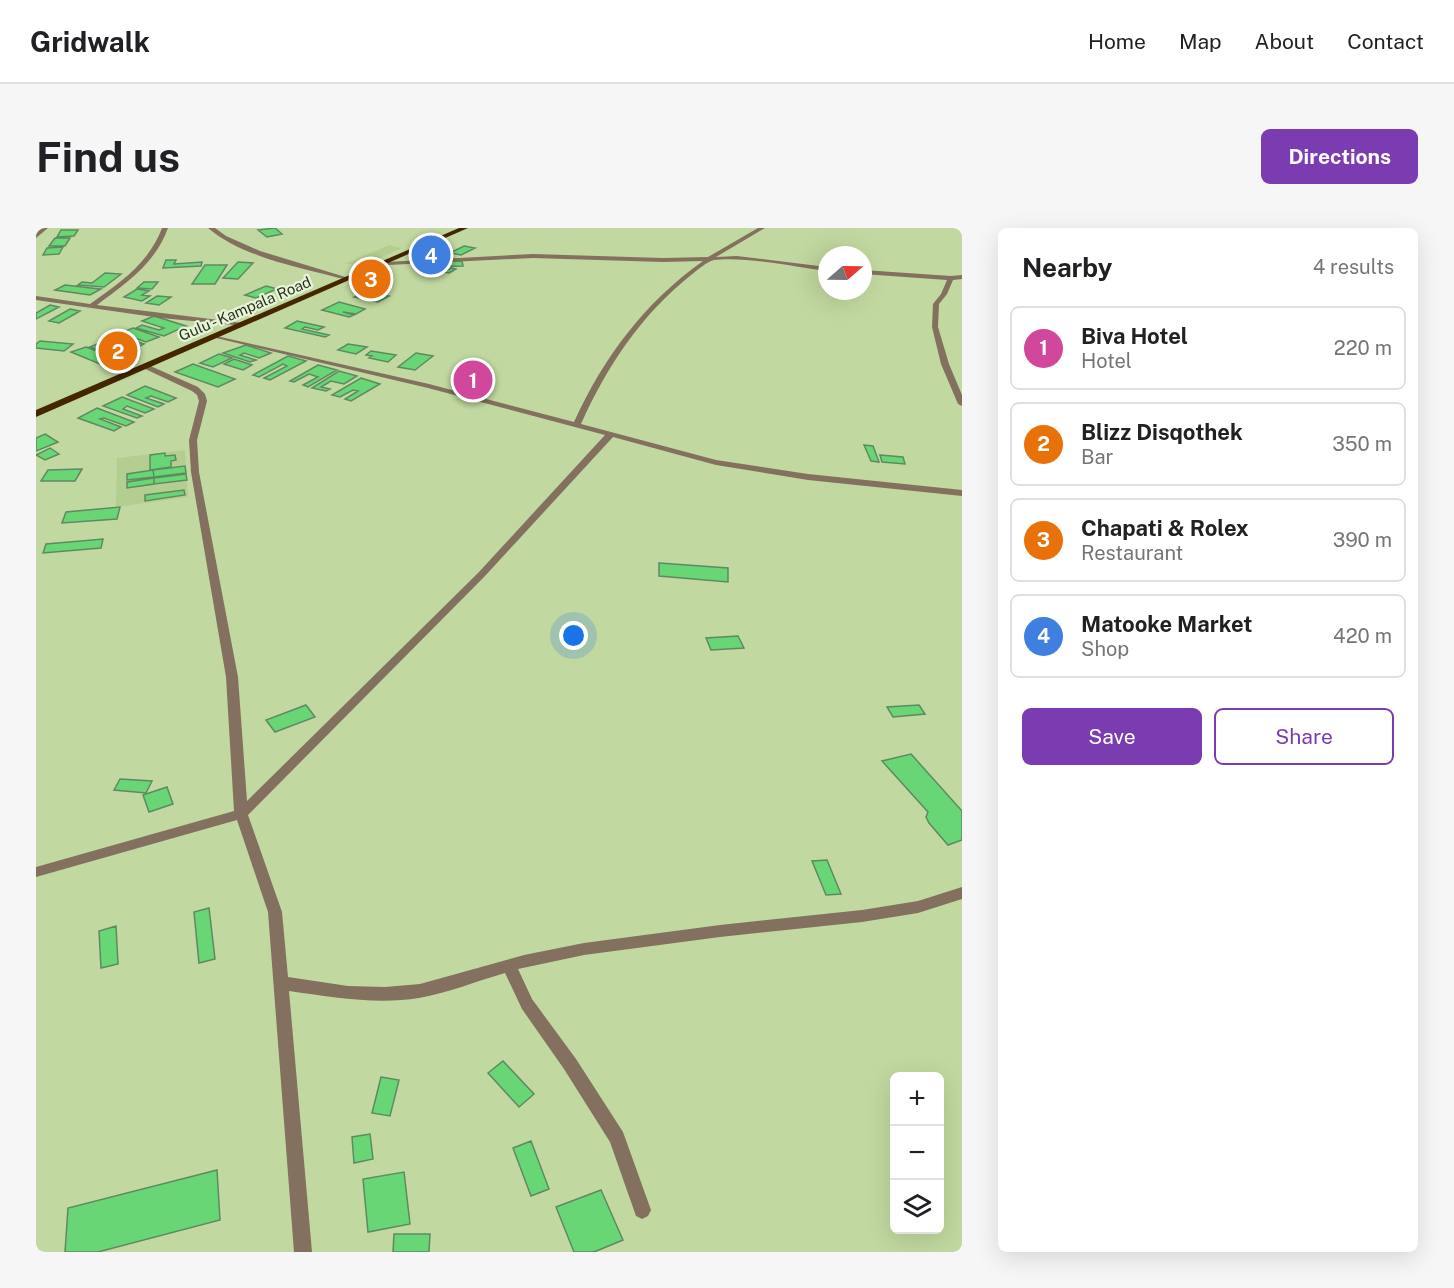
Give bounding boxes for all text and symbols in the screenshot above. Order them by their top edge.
text: Gridwalk [30,25,150,58]
text: Home [1088,29,1146,54]
text: Map [1179,29,1222,54]
text: About [1255,29,1314,54]
text: Contact [1347,29,1424,54]
button: Directions [1261,129,1418,184]
text: Find us [36,132,180,181]
pin: 4 [412,232,450,278]
north arrow [818,246,872,300]
text: Nearby [1022,252,1112,283]
text: 4 results [1313,255,1394,279]
pin: 3 [352,256,390,302]
street label: Gulu - Kampala Road [176,273,314,344]
text: Biva Hotel [1081,323,1188,349]
pin: 2 [98,328,137,374]
text: 1 [1039,336,1048,360]
text: 220 m [1334,336,1392,360]
text: Hotel [1081,349,1132,373]
pin: 1 [454,358,492,402]
text: Blizz Disqothek [1081,419,1243,445]
text: 2 [1037,432,1050,456]
text: 350 m [1332,432,1392,456]
text: Bar [1081,445,1113,469]
text: Chapati & Rolex [1081,515,1249,541]
text: 3 [1037,528,1050,552]
text: 390 m [1333,528,1392,552]
text: Restaurant [1081,541,1183,565]
text: Matooke Market [1081,611,1252,637]
your location [559,621,588,650]
text: 4 [1037,624,1050,648]
text: 420 m [1333,624,1392,648]
text: Shop [1081,637,1129,661]
button: Save [1022,708,1202,765]
button: Share [1214,708,1394,765]
map controls [890,1072,944,1234]
button: + [890,1072,944,1126]
button: − [890,1126,944,1180]
button: layers [890,1180,944,1234]

